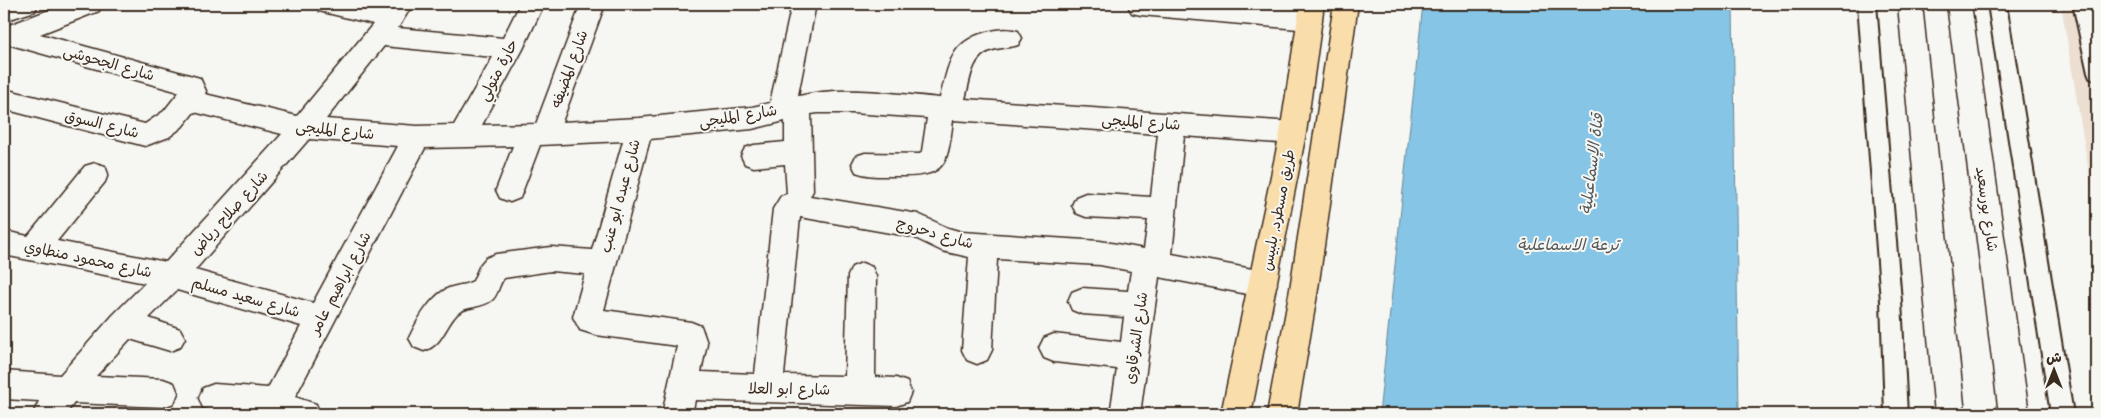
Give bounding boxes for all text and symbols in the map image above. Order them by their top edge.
street label: شارع المضيفه [547,28,592,111]
street label: حارة متولي [474,36,525,106]
street label: شارع الجحوشى [61,41,157,86]
street label: شارع المليجى [698,101,779,132]
street label: شارع السوق [63,106,141,143]
street label: شارع المليجى [1101,110,1181,135]
water label: قناة الإسماعيلية [1577,111,1608,216]
street label: شارع المليجى [295,117,375,144]
street label: شارع عبده ابو عنب [596,137,645,255]
street label: طريق مسطرد, بلبيس [1257,148,1299,272]
street label: شارع بورسعيد [1971,165,2002,253]
street label: شارع صلاح رياض [186,167,272,260]
street label: شارع دحروج [894,213,975,254]
street label: شارع ابراهيم عامر [304,228,377,341]
water label: ترعة الاسماعلية [1517,236,1622,254]
street label: شارع محمود منطاوي [22,237,153,283]
street label: شارع سعيد مسلم [189,273,302,324]
street label: شارع الشرقاوى [1121,291,1152,385]
north arrow [2028,346,2078,396]
text: ش [2046,349,2062,366]
street label: شارع ابو العلا [748,379,830,400]

